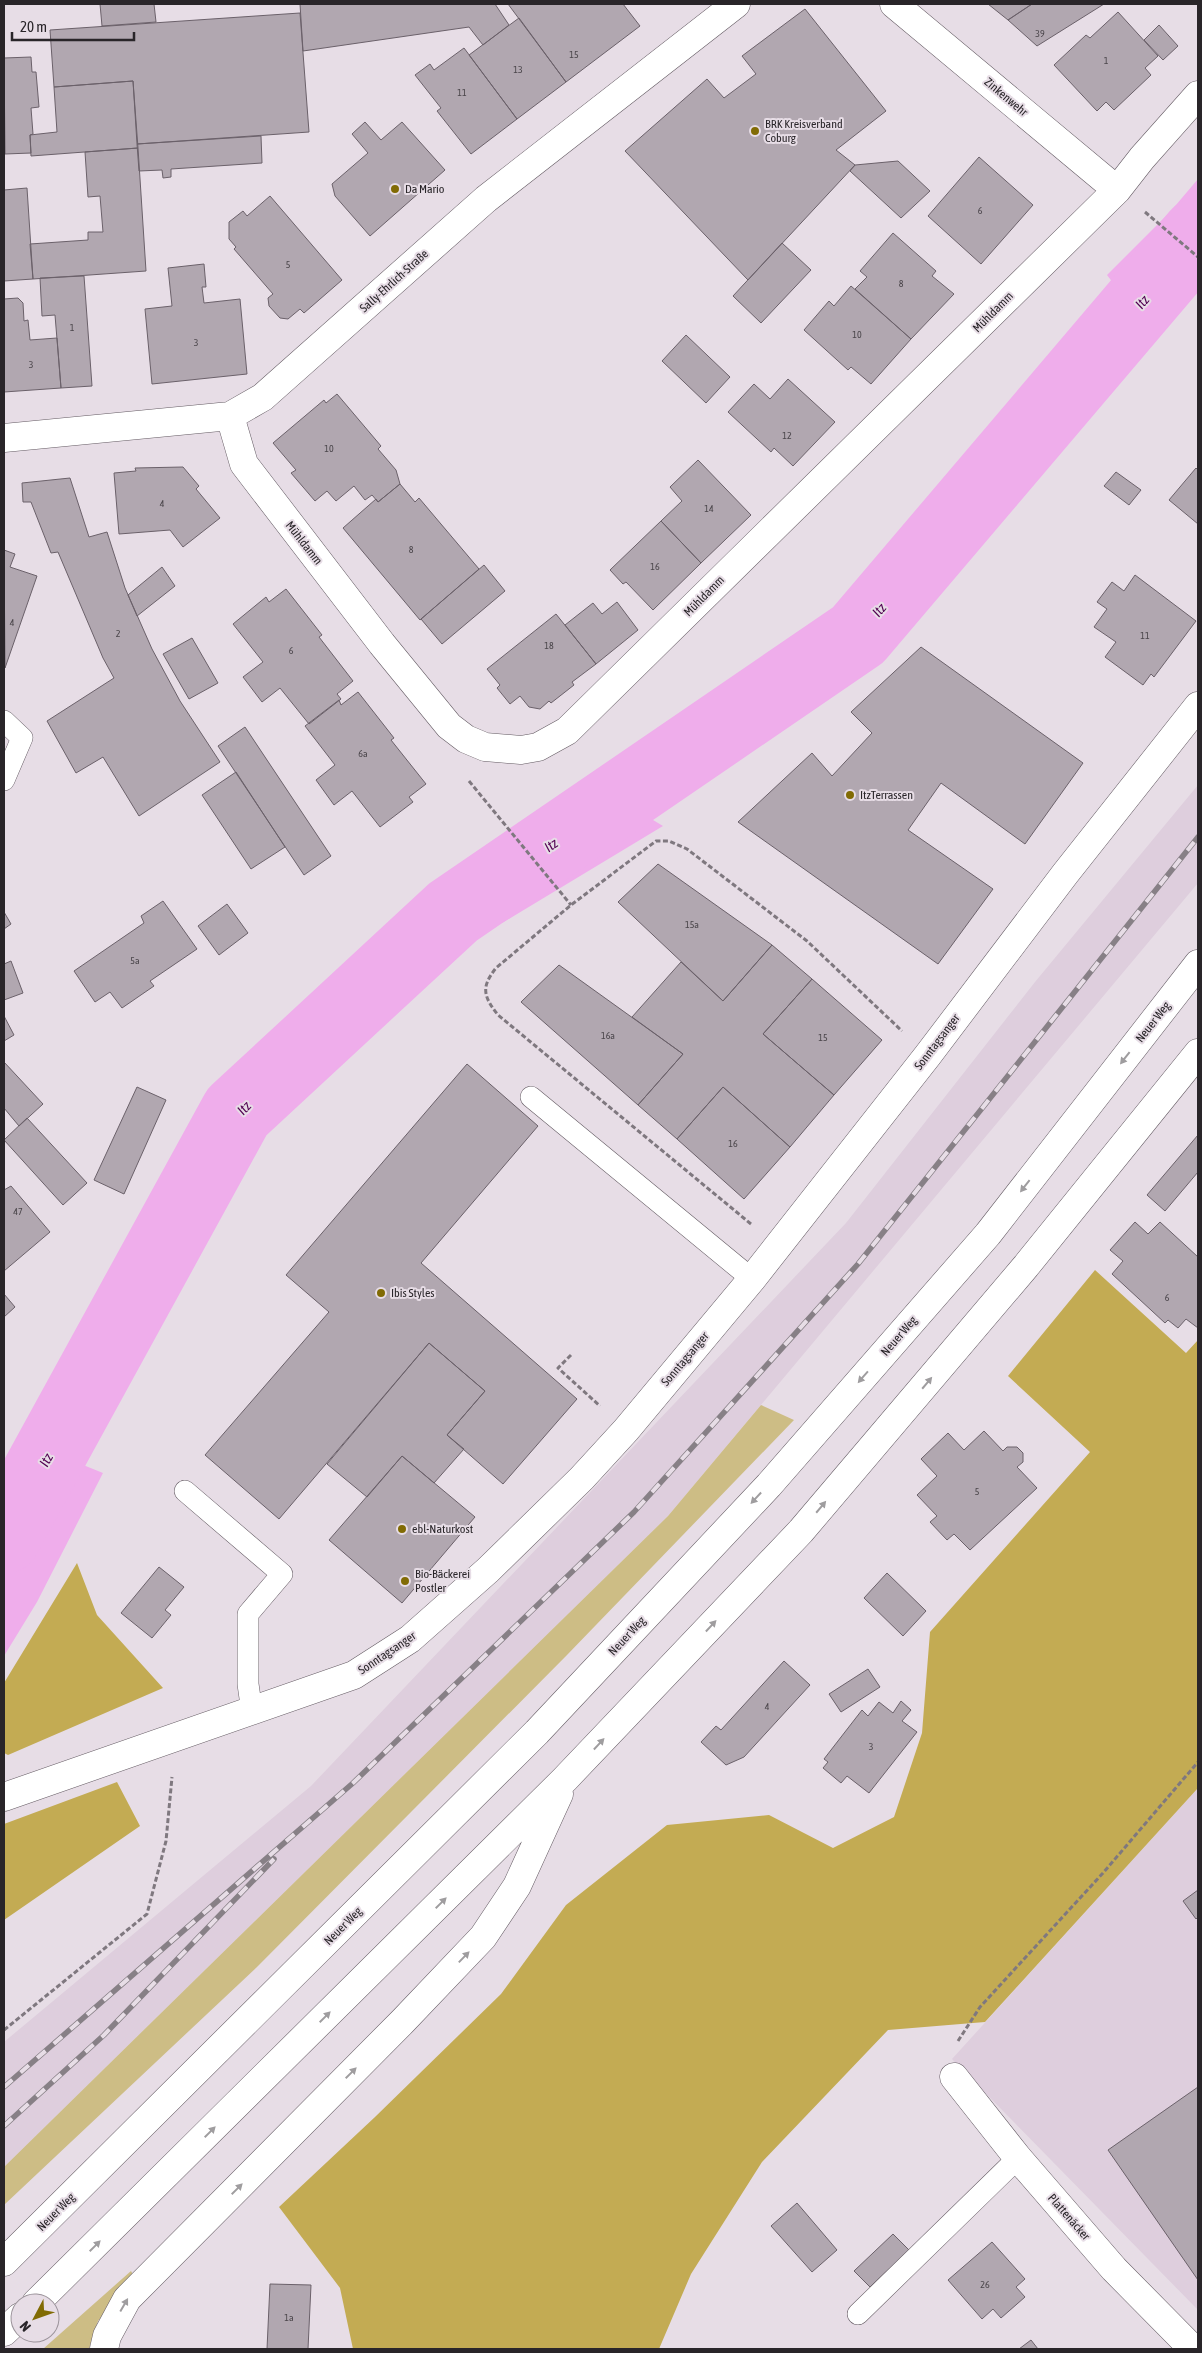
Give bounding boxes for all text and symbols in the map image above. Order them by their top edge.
scale bar [12,10,135,42]
text: 20 m [20,18,47,35]
house number: 39 [1035,28,1045,39]
house number: 15 [569,49,579,60]
house number: 1 [1104,55,1109,66]
house number: 13 [513,64,523,75]
street label: Zinkenwehr [982,75,1031,119]
house number: 11 [457,87,467,98]
place label: BRK Kreisverband Coburg [765,117,843,145]
marker: BRK Kreisverband Coburg [749,125,761,137]
place label: Da Mario [405,182,445,196]
marker: Da Mario [389,183,401,195]
house number: 6 [978,205,983,216]
street label: Sally-Ehrlich-Straße [357,247,431,315]
house number: 5 [286,259,291,270]
house number: 8 [899,278,904,289]
street label: Mühldamm [970,289,1016,335]
water label: Itz [1132,291,1153,312]
house number: 1 [70,322,75,333]
house number: 10 [852,329,862,340]
house number: 3 [194,337,199,348]
house number: 3 [29,359,34,370]
house number: 12 [782,430,792,441]
house number: 10 [324,443,334,454]
house number: 4 [160,498,165,509]
house number: 14 [704,503,714,514]
street label: Mühldamm [283,518,325,568]
house number: 8 [409,544,414,555]
house number: 16 [650,561,660,572]
street label: Mühldamm [681,573,727,619]
water label: Itz [869,599,890,620]
house number: 4 [10,617,15,628]
house number: 2 [116,628,121,639]
house number: 11 [1140,630,1150,641]
house number: 18 [544,640,554,651]
house number: 6 [289,645,294,656]
house number: 6a [358,748,368,759]
place label: ItzTerrassen [860,788,913,802]
marker: ItzTerrassen [844,789,856,801]
water label: Itz [541,834,562,855]
house number: 15a [685,919,699,930]
house number: 5a [130,955,140,966]
street label: Neuer Weg [1133,998,1174,1045]
street label: Sonntagsanger [912,1011,963,1073]
house number: 16a [601,1030,615,1041]
house number: 15 [818,1032,828,1043]
one-way arrow [1120,1051,1131,1064]
water label: Itz [234,1097,255,1118]
house number: 16 [728,1138,738,1149]
one-way arrow [1020,1179,1031,1192]
house number: 47 [13,1206,23,1217]
place label: Ibis Styles [391,1286,435,1300]
marker: Ibis Styles [375,1287,387,1299]
house number: 6 [1165,1292,1170,1303]
street label: Neuer Weg [878,1313,921,1359]
street label: Sonntagsanger [658,1329,712,1389]
one-way arrow [858,1370,869,1383]
one-way arrow [921,1377,932,1390]
water label: Itz [36,1450,57,1469]
house number: 5 [975,1486,980,1497]
one-way arrow [750,1492,762,1504]
one-way arrow [816,1500,827,1513]
place label: ebl-Naturkost [412,1522,474,1536]
marker: ebl-Naturkost [396,1523,408,1535]
place label: Bio-Bäckerei Postler [415,1567,470,1595]
marker: Bio-Bäckerei Postler [399,1575,411,1587]
street label: Neuer Weg [606,1613,649,1658]
one-way arrow [705,1620,717,1632]
street label: Sonntagsanger [356,1628,419,1677]
house number: 4 [765,1701,770,1712]
one-way arrow [593,1738,605,1750]
house number: 3 [869,1741,874,1752]
one-way arrow [434,1897,446,1909]
street label: Neuer Weg [321,1904,365,1948]
one-way arrow [458,1951,470,1963]
one-way arrow [319,2012,331,2024]
one-way arrow [345,2068,357,2080]
one-way arrow [204,2126,216,2138]
one-way arrow [230,2183,242,2195]
street label: Neuer Weg [34,2190,78,2234]
street label: Plattenäcker [1045,2191,1093,2243]
one-way arrow [89,2241,101,2253]
house number: 26 [980,2279,990,2290]
north arrow [10,2293,60,2343]
one-way arrow [120,2298,128,2313]
house number: 1a [284,2312,294,2323]
text: N [16,2318,34,2335]

